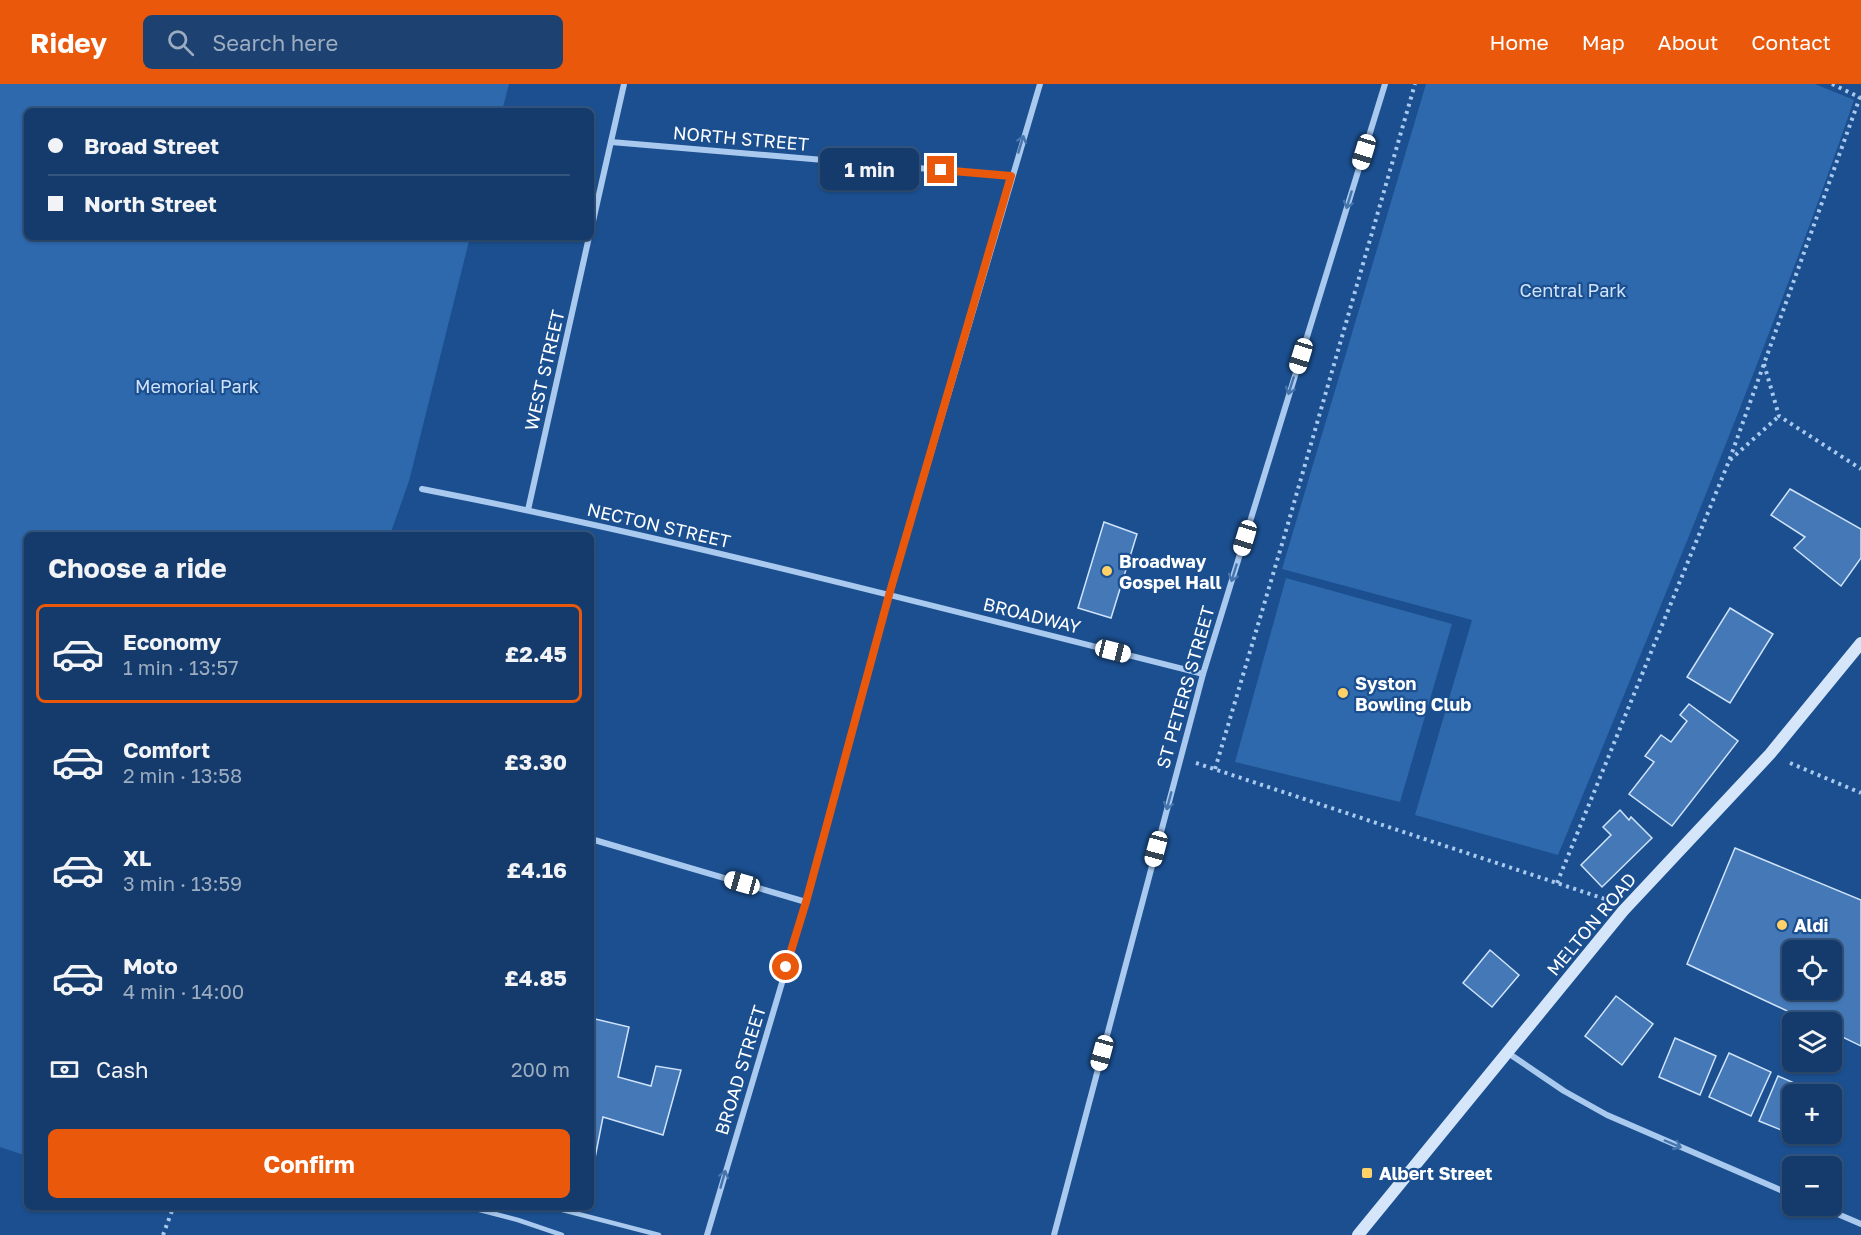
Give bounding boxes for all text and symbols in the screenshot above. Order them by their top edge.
search box [143,15,563,69]
text: Ridey [30,26,107,59]
icon: search [164,26,197,59]
text: Search here [212,29,338,56]
text: Home [1489,29,1549,55]
text: Map [1582,29,1625,55]
text: About [1658,29,1718,55]
text: Contact [1751,29,1831,55]
street label: NORTH STREET [672,121,810,155]
text: Broad Street [84,132,219,159]
car [1350,132,1378,172]
one-way arrow [1016,135,1027,154]
callout: 1 min [821,149,920,191]
route end [927,156,954,183]
text: 1 min [844,157,895,181]
text: North Street [84,190,217,217]
one-way arrow [1343,190,1354,209]
park label: Central Park [1519,279,1627,301]
street label: WEST STREET [519,307,569,433]
car [1287,336,1315,376]
park label: Memorial Park [135,375,259,397]
one-way arrow [1285,376,1296,395]
street label: NECTON STREET [585,498,733,552]
car [1231,518,1259,558]
place label: Broadway Gospel Hall [1119,550,1222,593]
text: Choose a ride [48,552,227,584]
one-way arrow [1228,563,1239,582]
marker: Broadway Gospel Hall [1100,564,1114,578]
street label: BROADWAY [981,592,1083,638]
street label: ST PETERS STREET [1151,603,1219,771]
icon: car [51,627,105,681]
text: Economy [123,628,221,655]
car [1093,638,1133,664]
text: £2.45 [505,640,567,667]
text: 1 min · 13:57 [123,655,239,679]
place label: Syston Bowling Club [1355,672,1471,715]
marker: Syston Bowling Club [1336,686,1350,700]
icon: car [51,735,105,789]
text: Comfort [123,736,210,763]
text: £3.30 [504,748,567,775]
text: 2 min · 13:58 [123,763,242,787]
one-way arrow [1163,791,1174,810]
car [1143,829,1169,869]
icon: car [51,843,105,897]
text: XL [123,844,151,871]
text: £4.16 [506,856,567,883]
street label: MELTON ROAD [1542,868,1640,980]
car [722,869,762,897]
text: 3 min · 13:59 [123,871,242,895]
place label: Aldi [1794,914,1829,936]
marker: Aldi [1775,918,1789,932]
map controls [1782,940,1842,1216]
button: locate [1782,940,1842,1000]
icon: car [51,951,105,1005]
text: Moto [123,952,178,979]
route start [772,953,799,980]
text: £4.85 [504,964,567,991]
text: 4 min · 14:00 [123,979,244,1003]
street label: BROAD STREET [710,1002,770,1138]
button: layers [1782,1012,1842,1072]
car [1089,1033,1115,1073]
icon: cash [48,1053,81,1086]
text: Cash [96,1056,149,1083]
text: 200 m [511,1057,570,1081]
button: + [1782,1084,1842,1144]
button: Confirm [48,1129,570,1198]
one-way arrow [1664,1139,1682,1150]
button: − [1782,1156,1842,1216]
place label: Albert Street [1379,1162,1493,1184]
marker: Albert Street [1360,1166,1374,1180]
one-way arrow [718,1170,729,1189]

